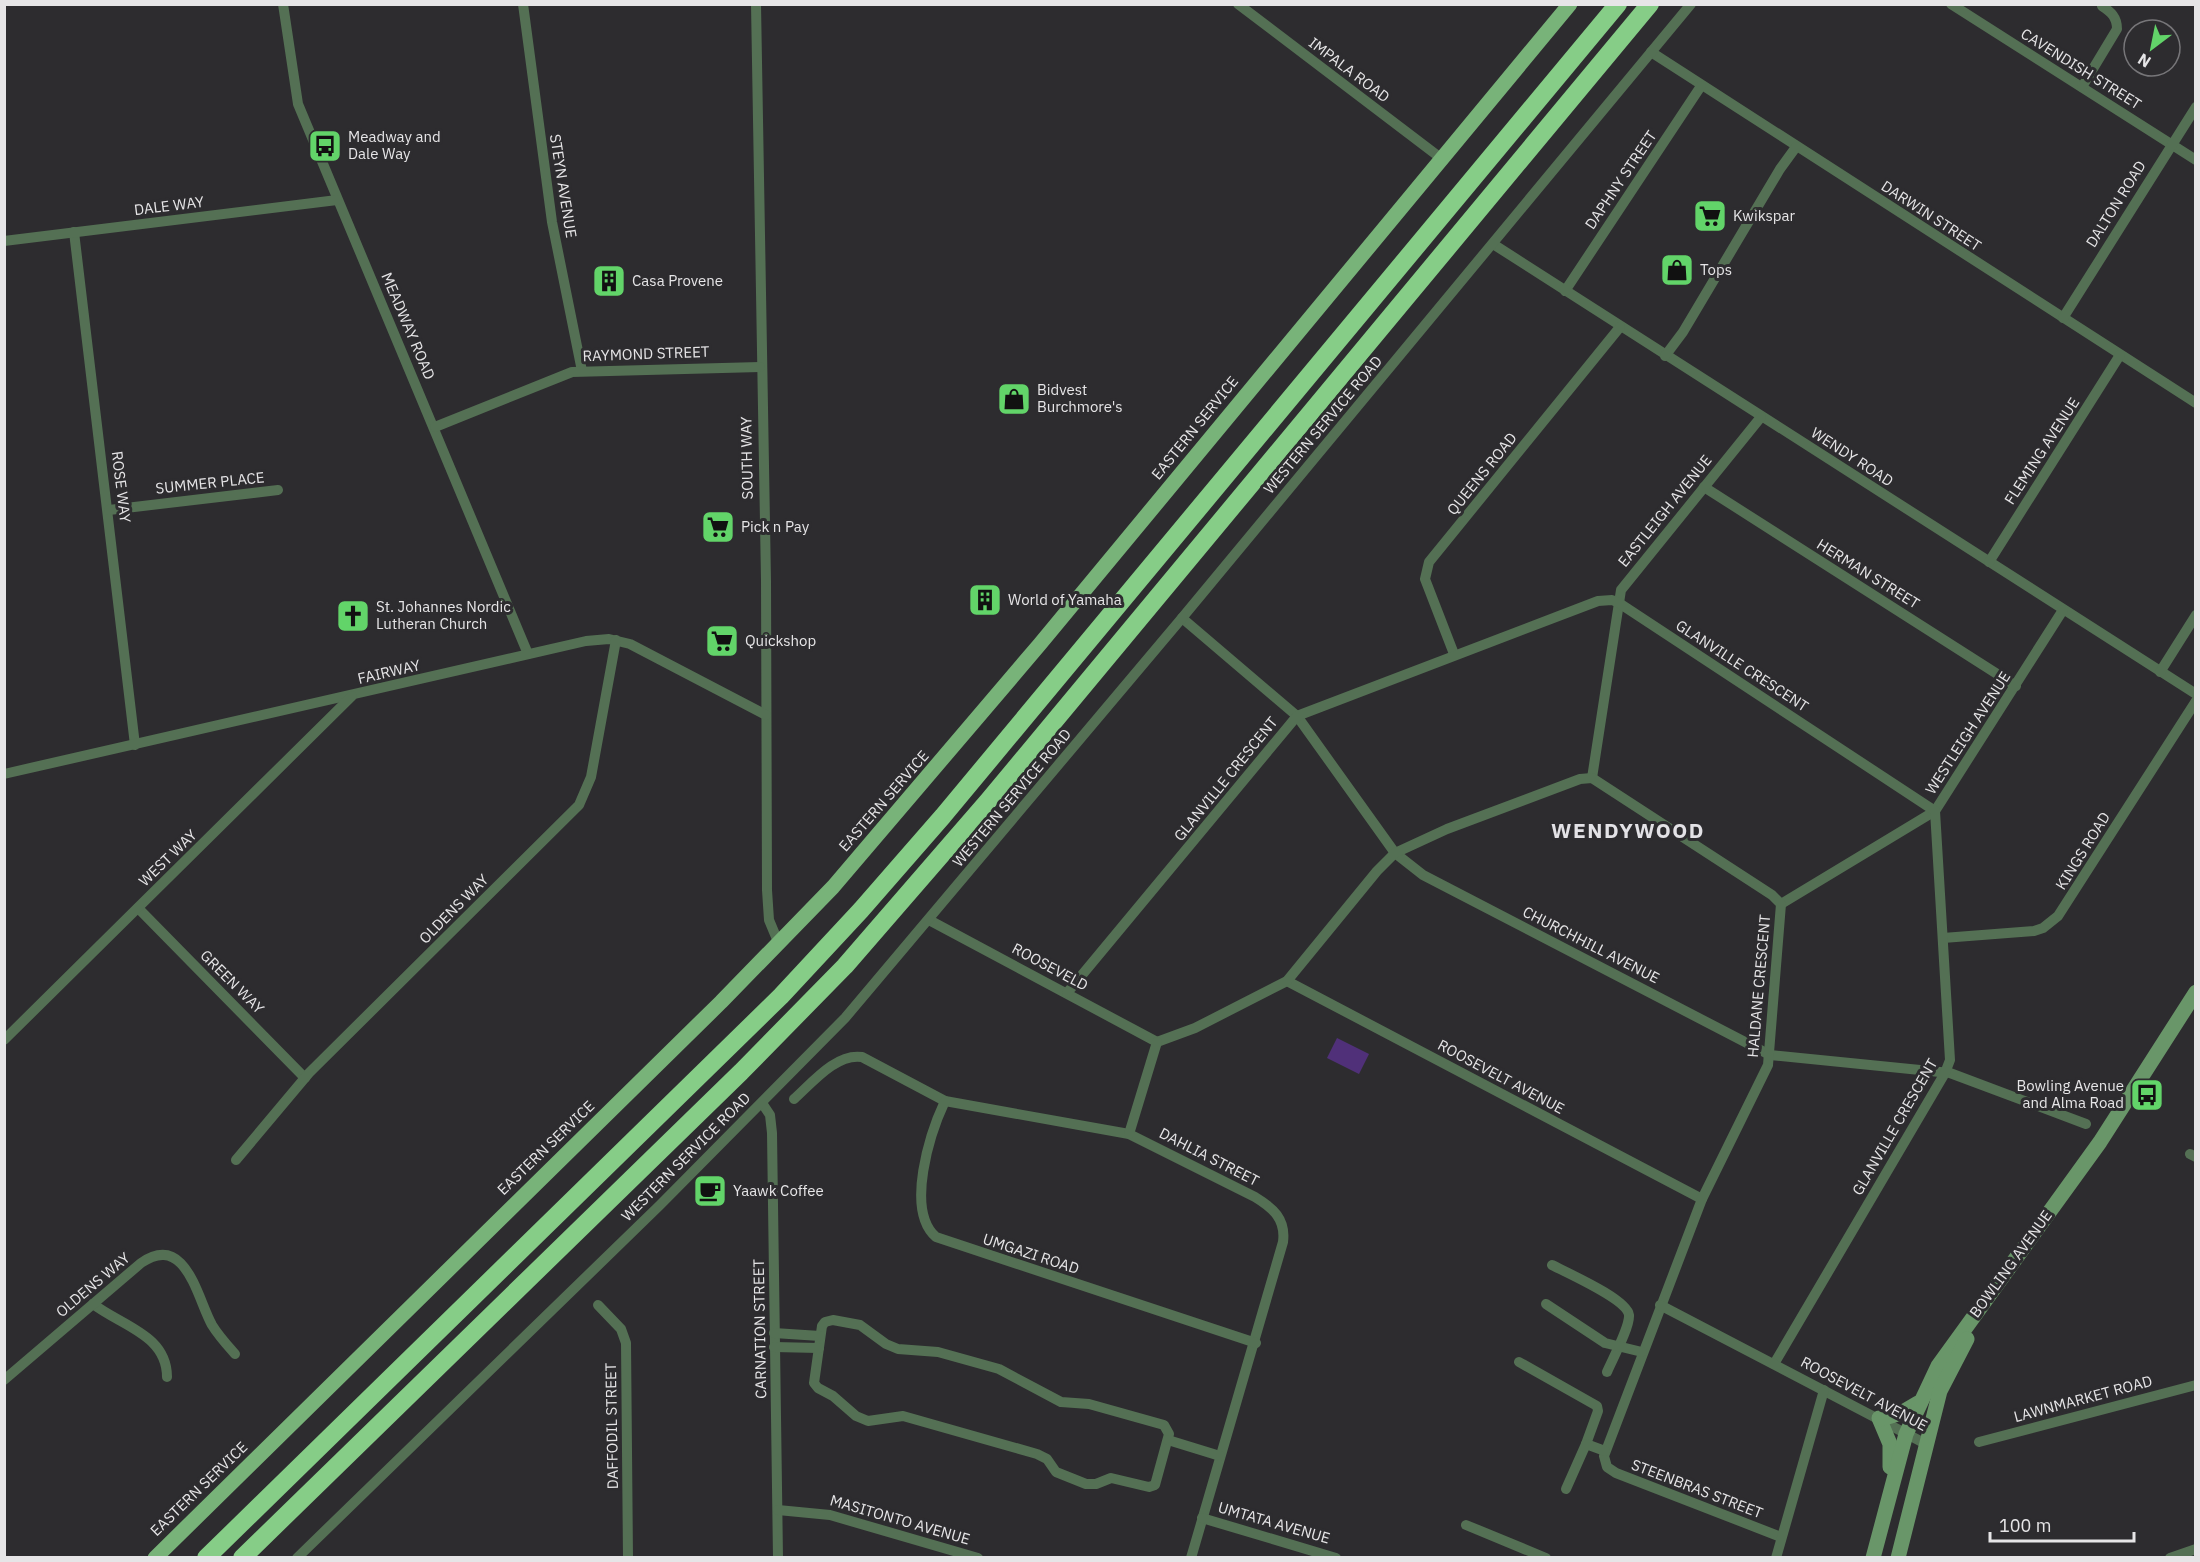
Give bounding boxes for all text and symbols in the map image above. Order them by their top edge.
north arrow [2122,18,2182,78]
street label: CAVENDISH STREET [2018,25,2144,113]
street label: IMPALA ROAD [1305,33,1394,106]
street label: DAPHNY STREET [1581,126,1661,233]
place label: Meadway and Dale Way [348,127,441,163]
bus stop icon: Meadway and Dale Way [307,128,343,164]
street label: STEYN AVENUE [546,133,581,239]
street label: DALTON ROAD [2081,157,2150,251]
street label: DARWIN STREET [1878,176,1985,255]
street label: DALE WAY [133,192,205,219]
supermarket icon: Kwikspar [1692,198,1728,234]
place label: Kwikspar [1733,206,1795,225]
shop icon: Tops [1659,252,1695,288]
place label: Tops [1700,260,1732,279]
building icon: Casa Provene [591,263,627,299]
street label: MEADWAY ROAD [377,269,440,382]
place label: Casa Provene [632,271,723,290]
street label: RAYMOND STREET [582,342,710,365]
street label: WESTERN SERVICE ROAD [1259,352,1386,498]
street label: EASTERN SERVICE [1147,372,1242,483]
place label: Bidvest Burchmore's [1037,380,1123,416]
shop icon: Bidvest Burchmore's [996,381,1032,417]
street label: FLEMING AVENUE [2000,394,2083,508]
street label: SOUTH WAY [736,416,757,500]
street label: WENDY ROAD [1808,423,1897,490]
street label: QUEENS ROAD [1443,429,1521,519]
street label: ROSE WAY [108,450,135,524]
street label: EASTLEIGH AVENUE [1614,451,1716,571]
street label: SUMMER PLACE [155,467,265,498]
supermarket icon: Pick n Pay [700,509,736,545]
place label: Pick n Pay [741,517,810,536]
street label: HERMAN STREET [1813,534,1924,613]
building icon: World of Yamaha [967,582,1003,618]
place label: World of Yamaha [1008,590,1122,609]
place label: St. Johannes Nordic Lutheran Church [376,597,511,633]
church icon: St. Johannes Nordic Lutheran Church [335,598,371,634]
street label: GLANVILLE CRESCENT [1672,616,1813,716]
supermarket icon: Quickshop [704,623,740,659]
place label: Quickshop [745,631,816,650]
street label: FAIRWAY [356,655,422,688]
street label: WESTLEIGH AVENUE [1921,668,2014,798]
street label: GLANVILLE CRESCENT [1170,712,1282,845]
street label: WESTERN SERVICE ROAD [948,725,1075,871]
street label: EASTERN SERVICE [835,746,933,855]
street label: KINGS ROAD [2051,808,2114,893]
district label: WENDYWOOD [1551,816,1705,844]
street label: WEST WAY [135,825,201,890]
street label: OLDENS WAY [415,870,493,947]
street label: CHURCHHILL AVENUE [1520,902,1663,987]
street label: HALDANE CRESCENT [1743,913,1774,1058]
street label: ROOSEVELD [1009,939,1092,995]
street label: GREEN WAY [196,946,268,1018]
street label: ROOSEVELT AVENUE [1435,1035,1568,1118]
street label: GLANVILLE CRESCENT [1848,1055,1942,1198]
place label: Bowling Avenue and Alma Road [2016,1076,2124,1112]
bus stop icon: Bowling Avenue and Alma Road [2129,1077,2165,1113]
street label: WESTERN SERVICE ROAD [617,1088,754,1225]
street label: EASTERN SERVICE [493,1096,598,1199]
street label: DAHLIA STREET [1156,1123,1263,1190]
cafe icon: Yaawk Coffee [692,1173,728,1209]
place label: Yaawk Coffee [733,1181,824,1200]
street label: BOWLING AVENUE [1965,1206,2056,1321]
street label: UMGAZI ROAD [981,1229,1082,1278]
street label: OLDENS WAY [52,1248,134,1321]
street label: CARNATION STREET [749,1259,770,1399]
street label: ROOSEVELT AVENUE [1798,1352,1931,1435]
street label: DAFFODIL STREET [601,1362,622,1489]
street label: LAWNMARKET ROAD [2012,1371,2154,1426]
street label: EASTERN SERVICE [146,1437,251,1540]
street label: STEENBRAS STREET [1629,1455,1766,1523]
street label: MASITONTO AVENUE [828,1490,972,1549]
street label: UMTATA AVENUE [1216,1497,1332,1548]
scale bar [1990,1505,2134,1543]
text: 100 m [1999,1514,2051,1537]

